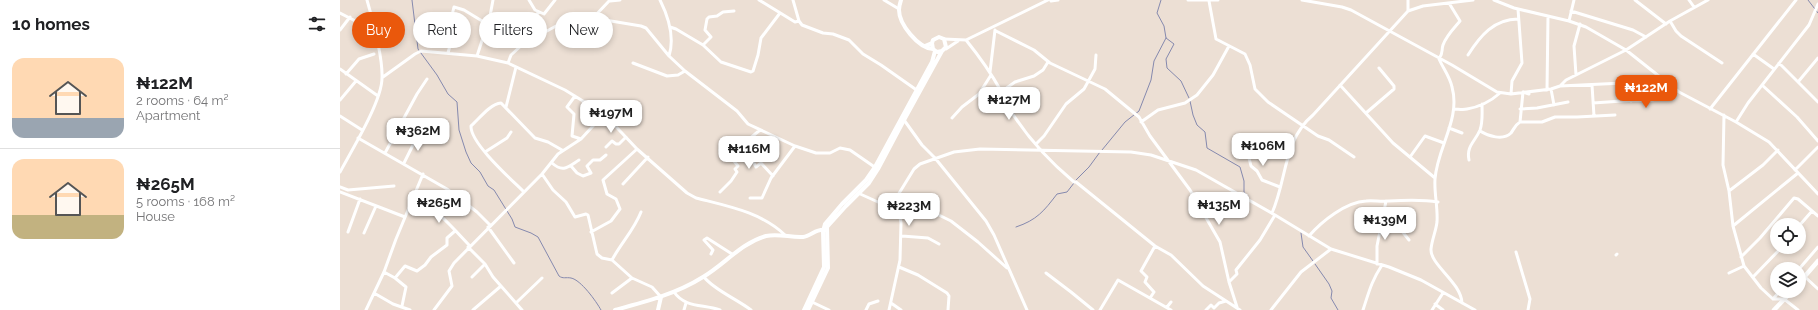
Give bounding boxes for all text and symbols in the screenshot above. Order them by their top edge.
chip: Buy [352,12,405,48]
chip: Rent [413,12,471,48]
chip: Filters [479,12,547,48]
chip: New [555,12,613,48]
icon: filters [306,13,328,35]
text: 10 homes [12,14,90,34]
text: ₦122M [136,73,193,93]
icon: home [44,74,92,122]
pin: ₦122M [1618,75,1674,109]
text: ₦122M [1624,80,1668,95]
pin: ₦127M [981,87,1037,121]
text: ₦127M [987,92,1031,107]
text: 2 rooms · 64 m² [136,93,228,108]
pin: ₦197M [583,100,639,134]
text: ₦197M [589,105,633,120]
text: Apartment [136,108,200,123]
pin: ₦362M [390,118,446,152]
text: ₦362M [396,123,440,138]
pin: ₦106M [1235,133,1291,167]
pin: ₦116M [721,136,777,170]
text: ₦106M [1241,138,1285,153]
text: ₦116M [727,141,771,156]
text: ₦265M [136,174,195,194]
icon: home [44,175,92,223]
pin: ₦265M [411,190,467,224]
pin: ₦135M [1191,192,1247,226]
pin: ₦223M [881,193,937,227]
text: 5 rooms · 168 m² [136,194,235,209]
text: ₦265M [417,195,461,210]
text: ₦135M [1197,197,1241,212]
text: ₦223M [887,198,931,213]
pin: ₦139M [1357,207,1413,241]
text: House [136,209,175,224]
text: ₦139M [1363,212,1407,227]
map controls [1770,218,1806,298]
button: locate [1770,218,1806,254]
button: layers [1770,262,1806,298]

